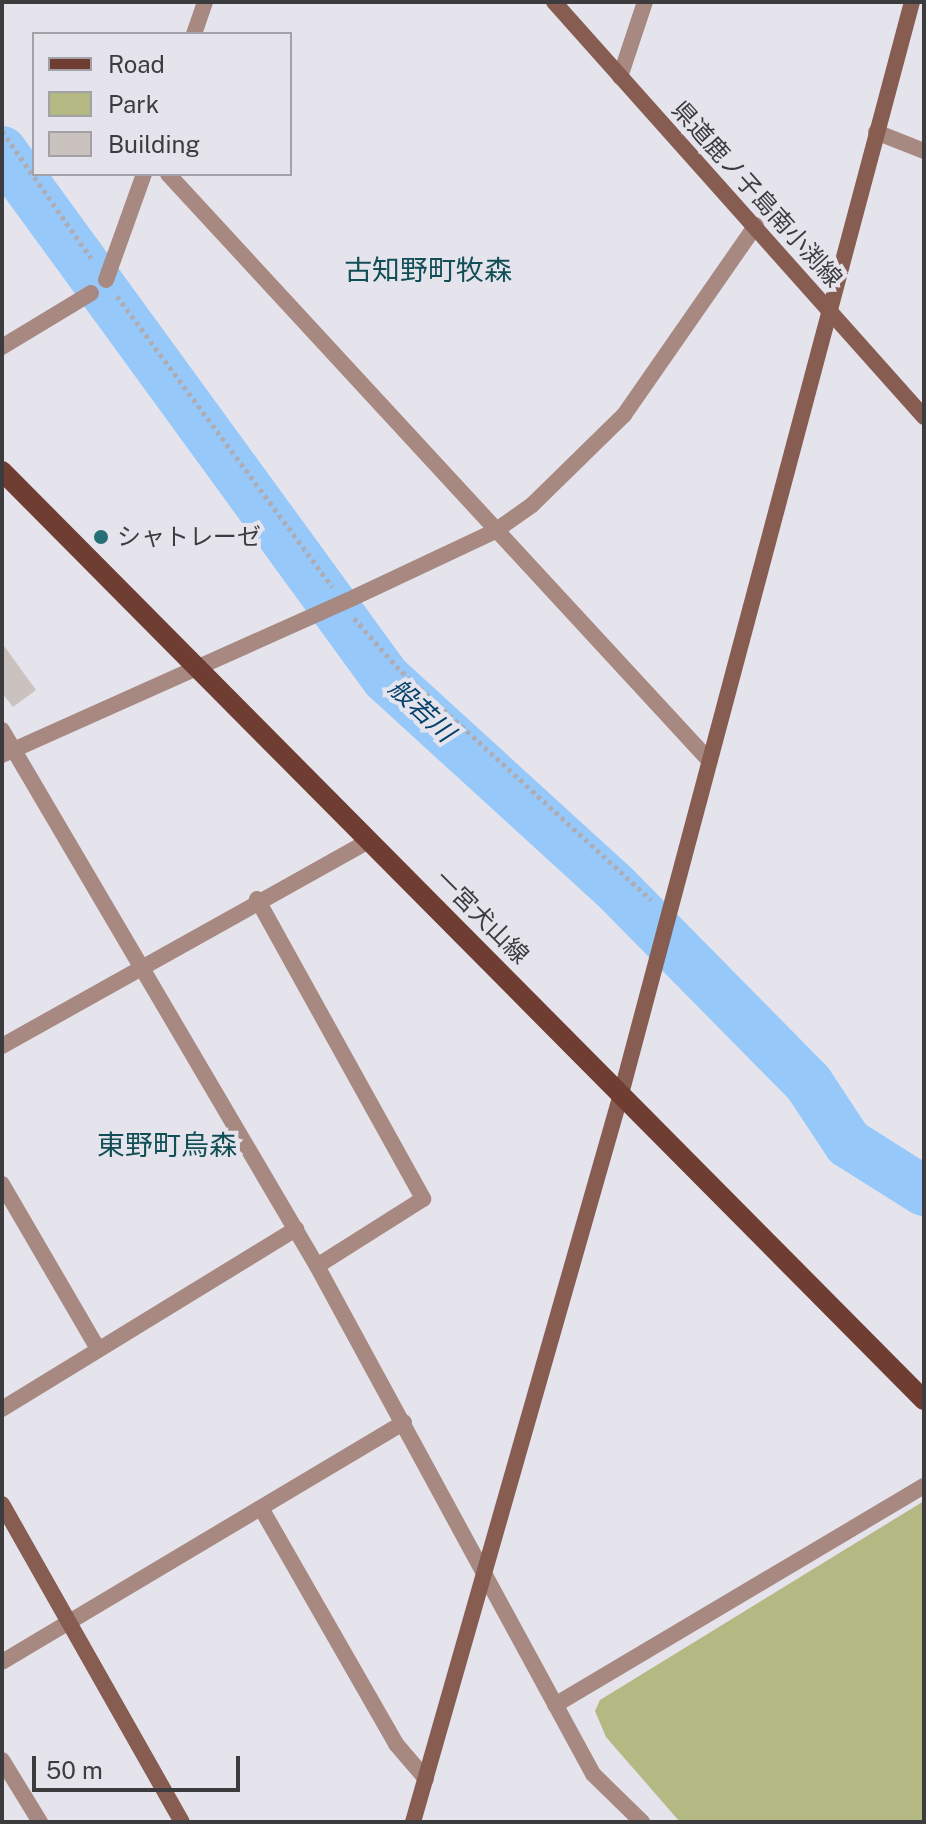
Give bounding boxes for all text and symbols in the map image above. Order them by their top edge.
legend [32,32,292,176]
text: Road [108,50,165,78]
text: Park [108,90,159,118]
street label: 県道鹿ノ子島南小渕線 [666,95,848,293]
text: Building [108,130,200,158]
district label: 古知野町牧森 [344,253,512,287]
place label: シャトレーゼ [117,523,261,551]
marker: シャトレーゼ [92,528,110,546]
water label: 般若川 [383,672,461,748]
street label: 一宮犬山線 [429,864,535,970]
district label: 東野町烏森 [97,1128,237,1162]
scale bar [36,1740,244,1790]
text: 50 m [46,1756,103,1784]

